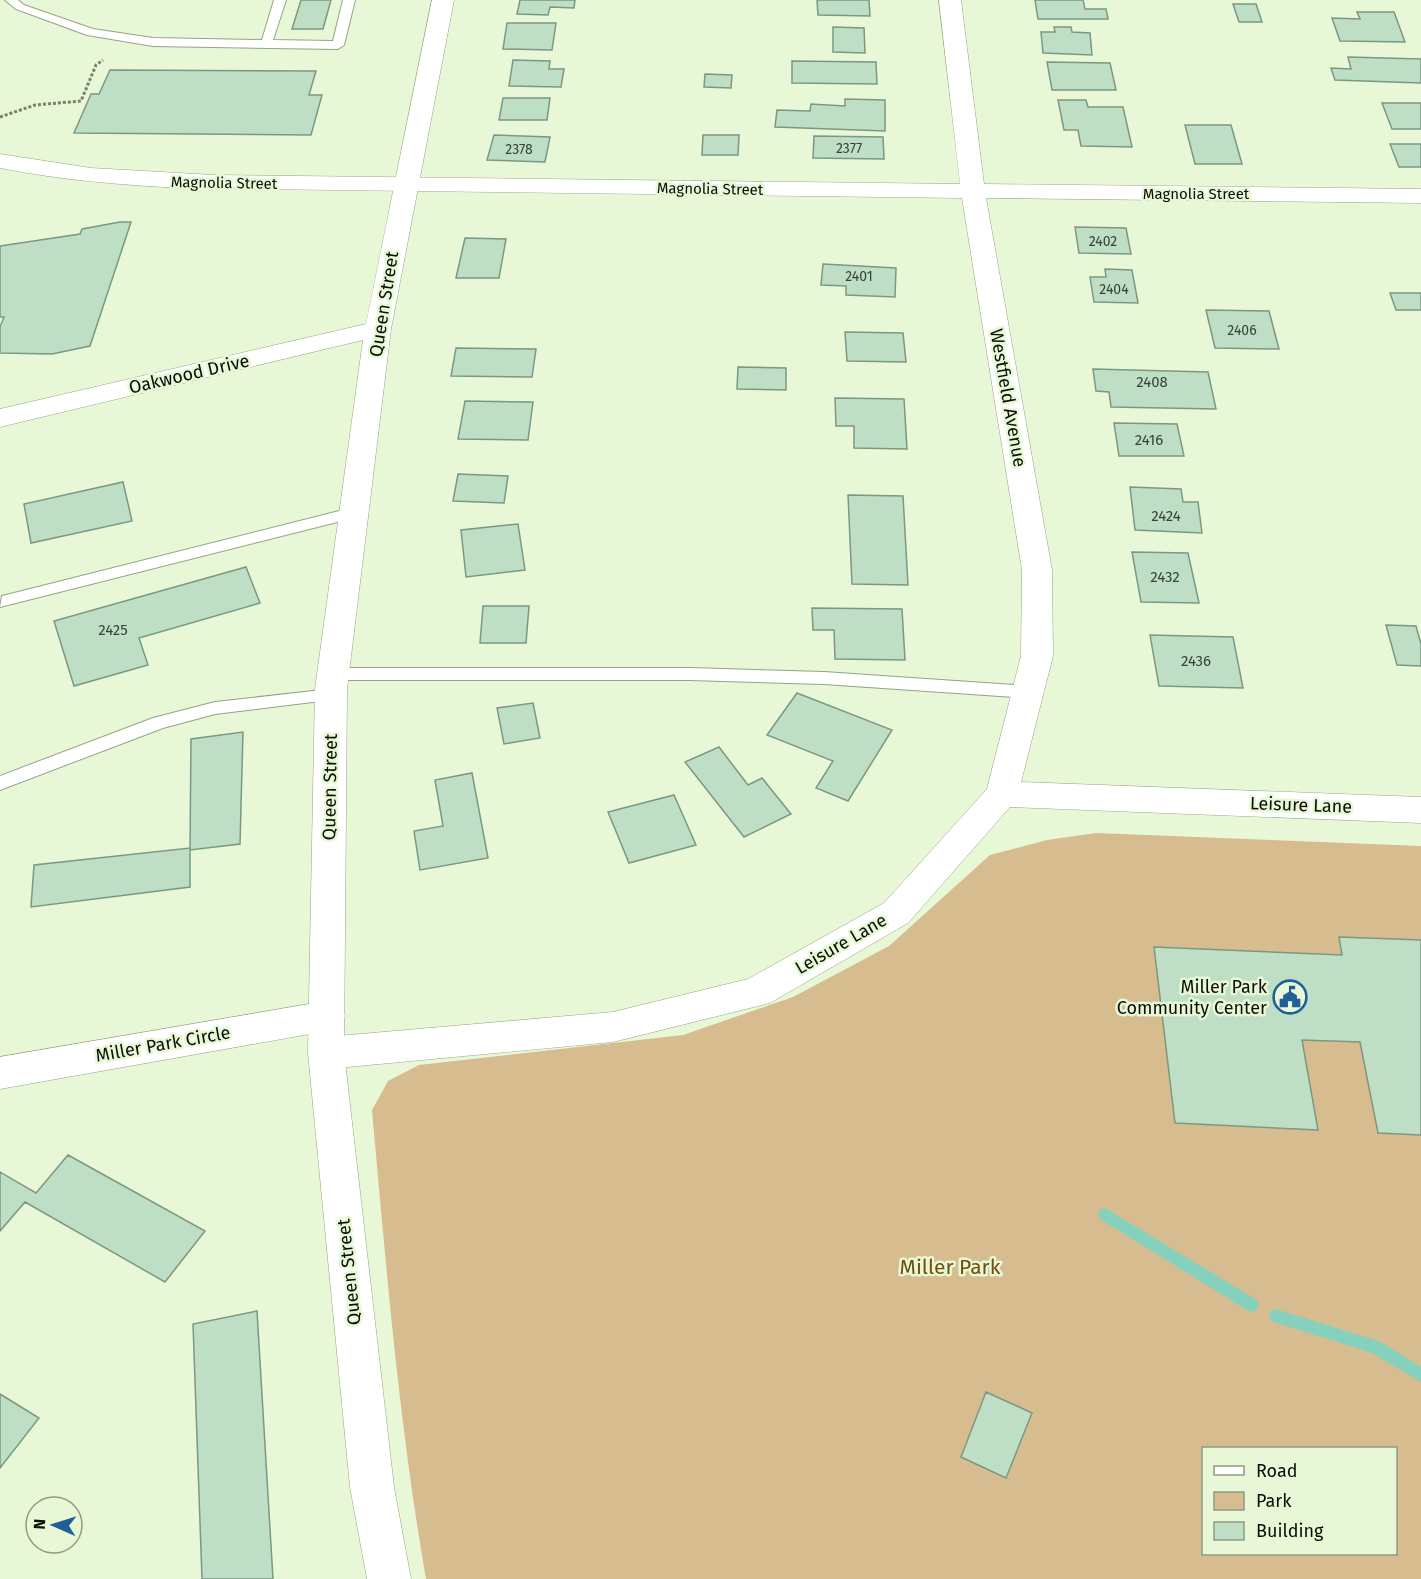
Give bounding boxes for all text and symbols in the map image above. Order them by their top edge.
house number: 2377 [836,140,862,157]
house number: 2378 [505,141,533,158]
street label: Magnolia Street [171,173,278,193]
street label: Magnolia Street [657,179,764,199]
street label: Magnolia Street [1143,185,1250,203]
house number: 2402 [1089,233,1117,250]
street label: Queen Street [365,249,403,358]
house number: 2401 [845,268,873,285]
house number: 2404 [1099,281,1129,298]
house number: 2406 [1227,322,1257,339]
street label: Westfield Avenue [985,327,1031,469]
street label: Oakwood Drive [127,349,251,399]
house number: 2408 [1136,373,1168,391]
house number: 2416 [1135,431,1163,449]
house number: 2424 [1151,507,1181,525]
house number: 2432 [1150,568,1180,586]
house number: 2425 [98,621,128,639]
house number: 2436 [1181,652,1211,670]
street label: Queen Street [318,733,342,841]
street label: Leisure Lane [1250,792,1352,818]
street label: Leisure Lane [791,909,891,979]
place label: Miller Park Community Center [1117,976,1268,1019]
public building icon: Miller Park Community Center [1272,979,1308,1015]
street label: Miller Park Circle [94,1021,232,1067]
street label: Queen Street [332,1217,366,1326]
park label: Miller Park [900,1254,1001,1280]
legend [1202,1447,1397,1555]
text: Road [1256,1460,1298,1482]
text: Park [1256,1490,1292,1512]
north arrow [24,1495,84,1555]
text: N [30,1518,49,1530]
text: Building [1256,1520,1324,1542]

